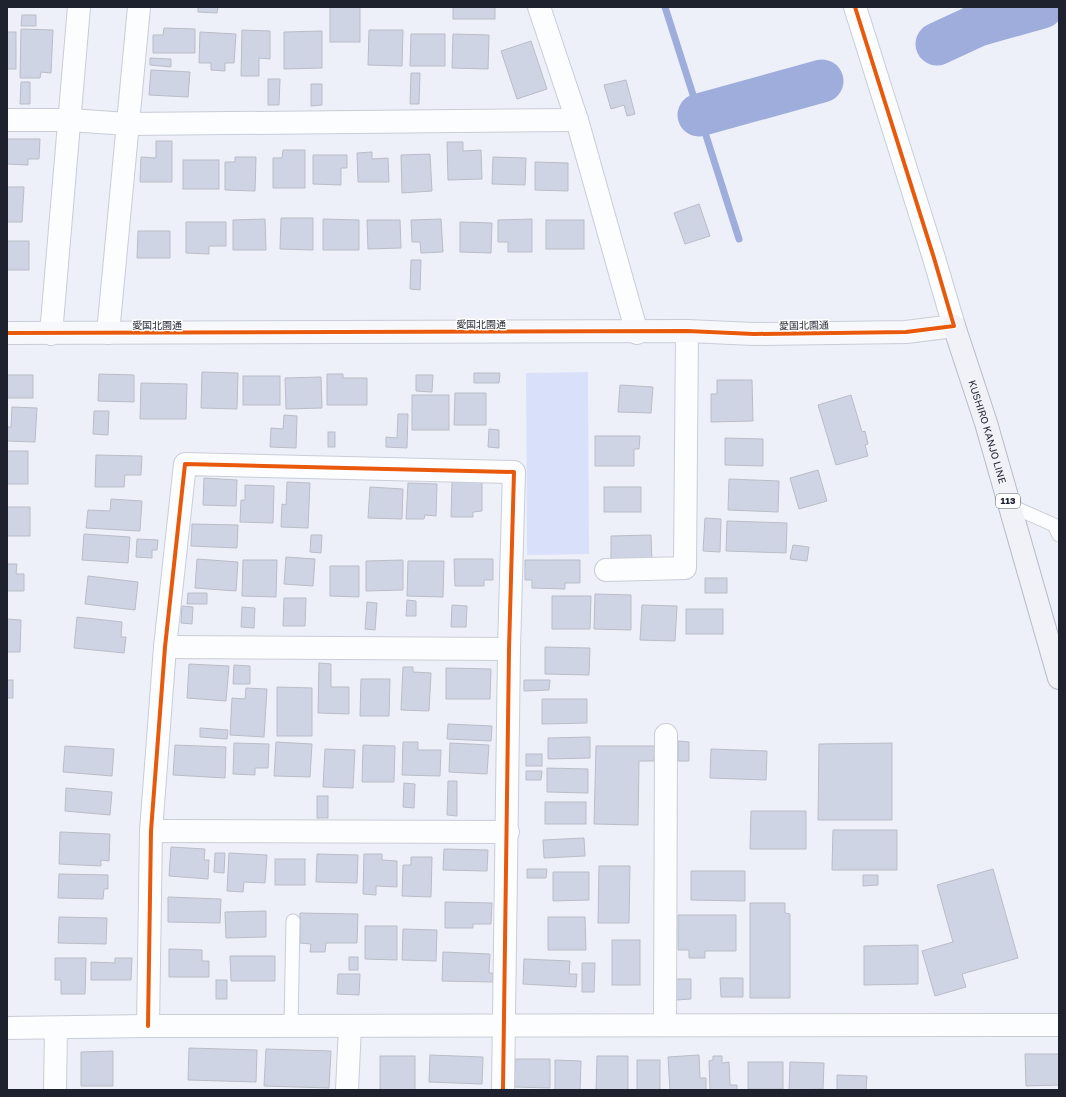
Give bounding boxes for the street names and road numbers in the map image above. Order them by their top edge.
street label: 愛国北園通 [456,318,506,330]
street label: 愛国北園通 [132,319,182,331]
street label: 愛国北園通 [779,319,829,331]
street label: KUSHIRO KANJO LINE [966,378,1009,485]
road number: 113 [996,494,1020,508]

